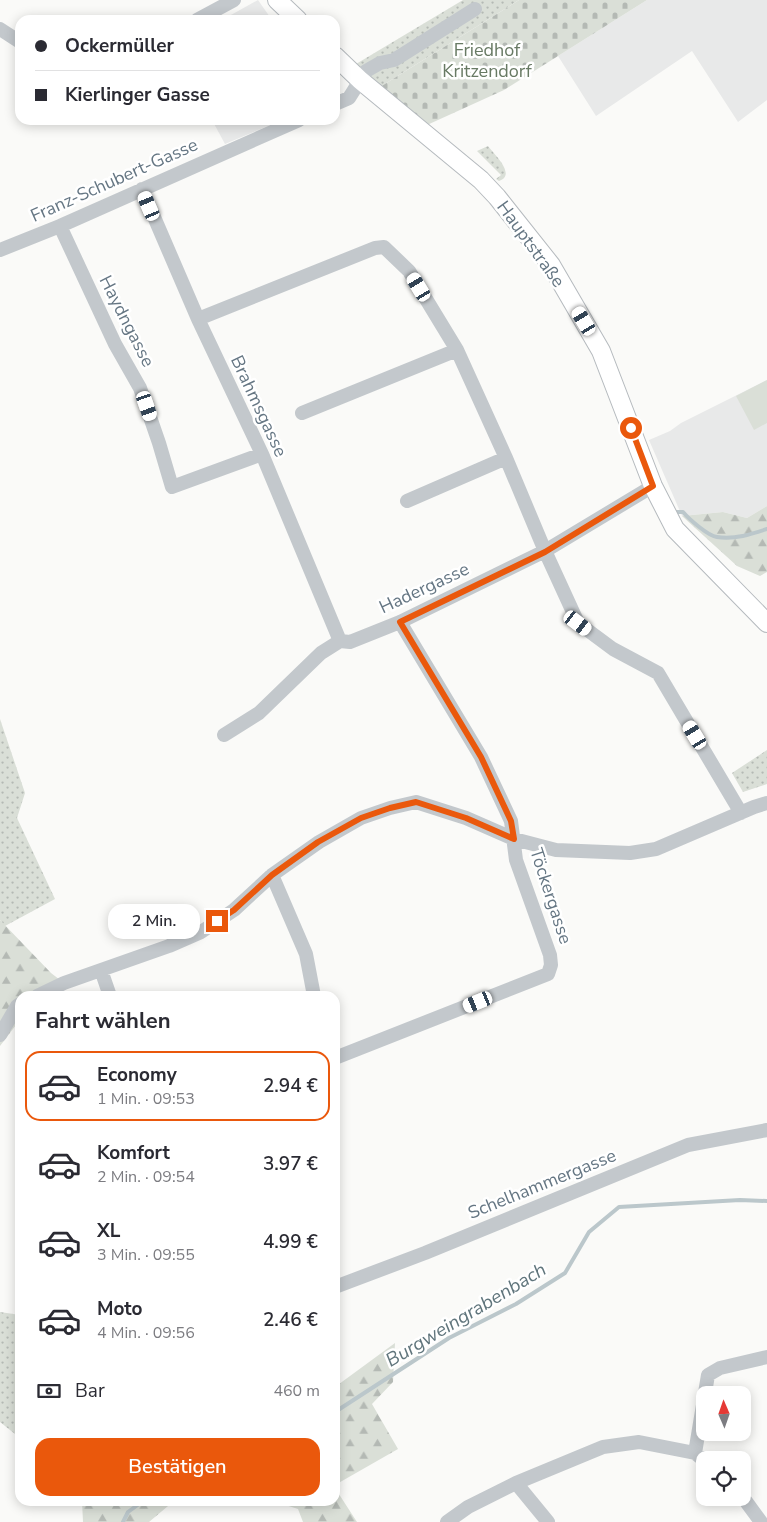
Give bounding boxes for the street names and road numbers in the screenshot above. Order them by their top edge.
street label: Franz-Schubert-Gasse [27,132,201,228]
street label: Hauptstraße [491,196,571,292]
street label: Haydngasse [94,271,160,371]
street label: Brahmsgasse [225,351,293,461]
street label: Hadergasse [375,557,473,619]
street label: Töckergasse [524,845,578,947]
street label: Schelhammergasse [464,1143,620,1225]

